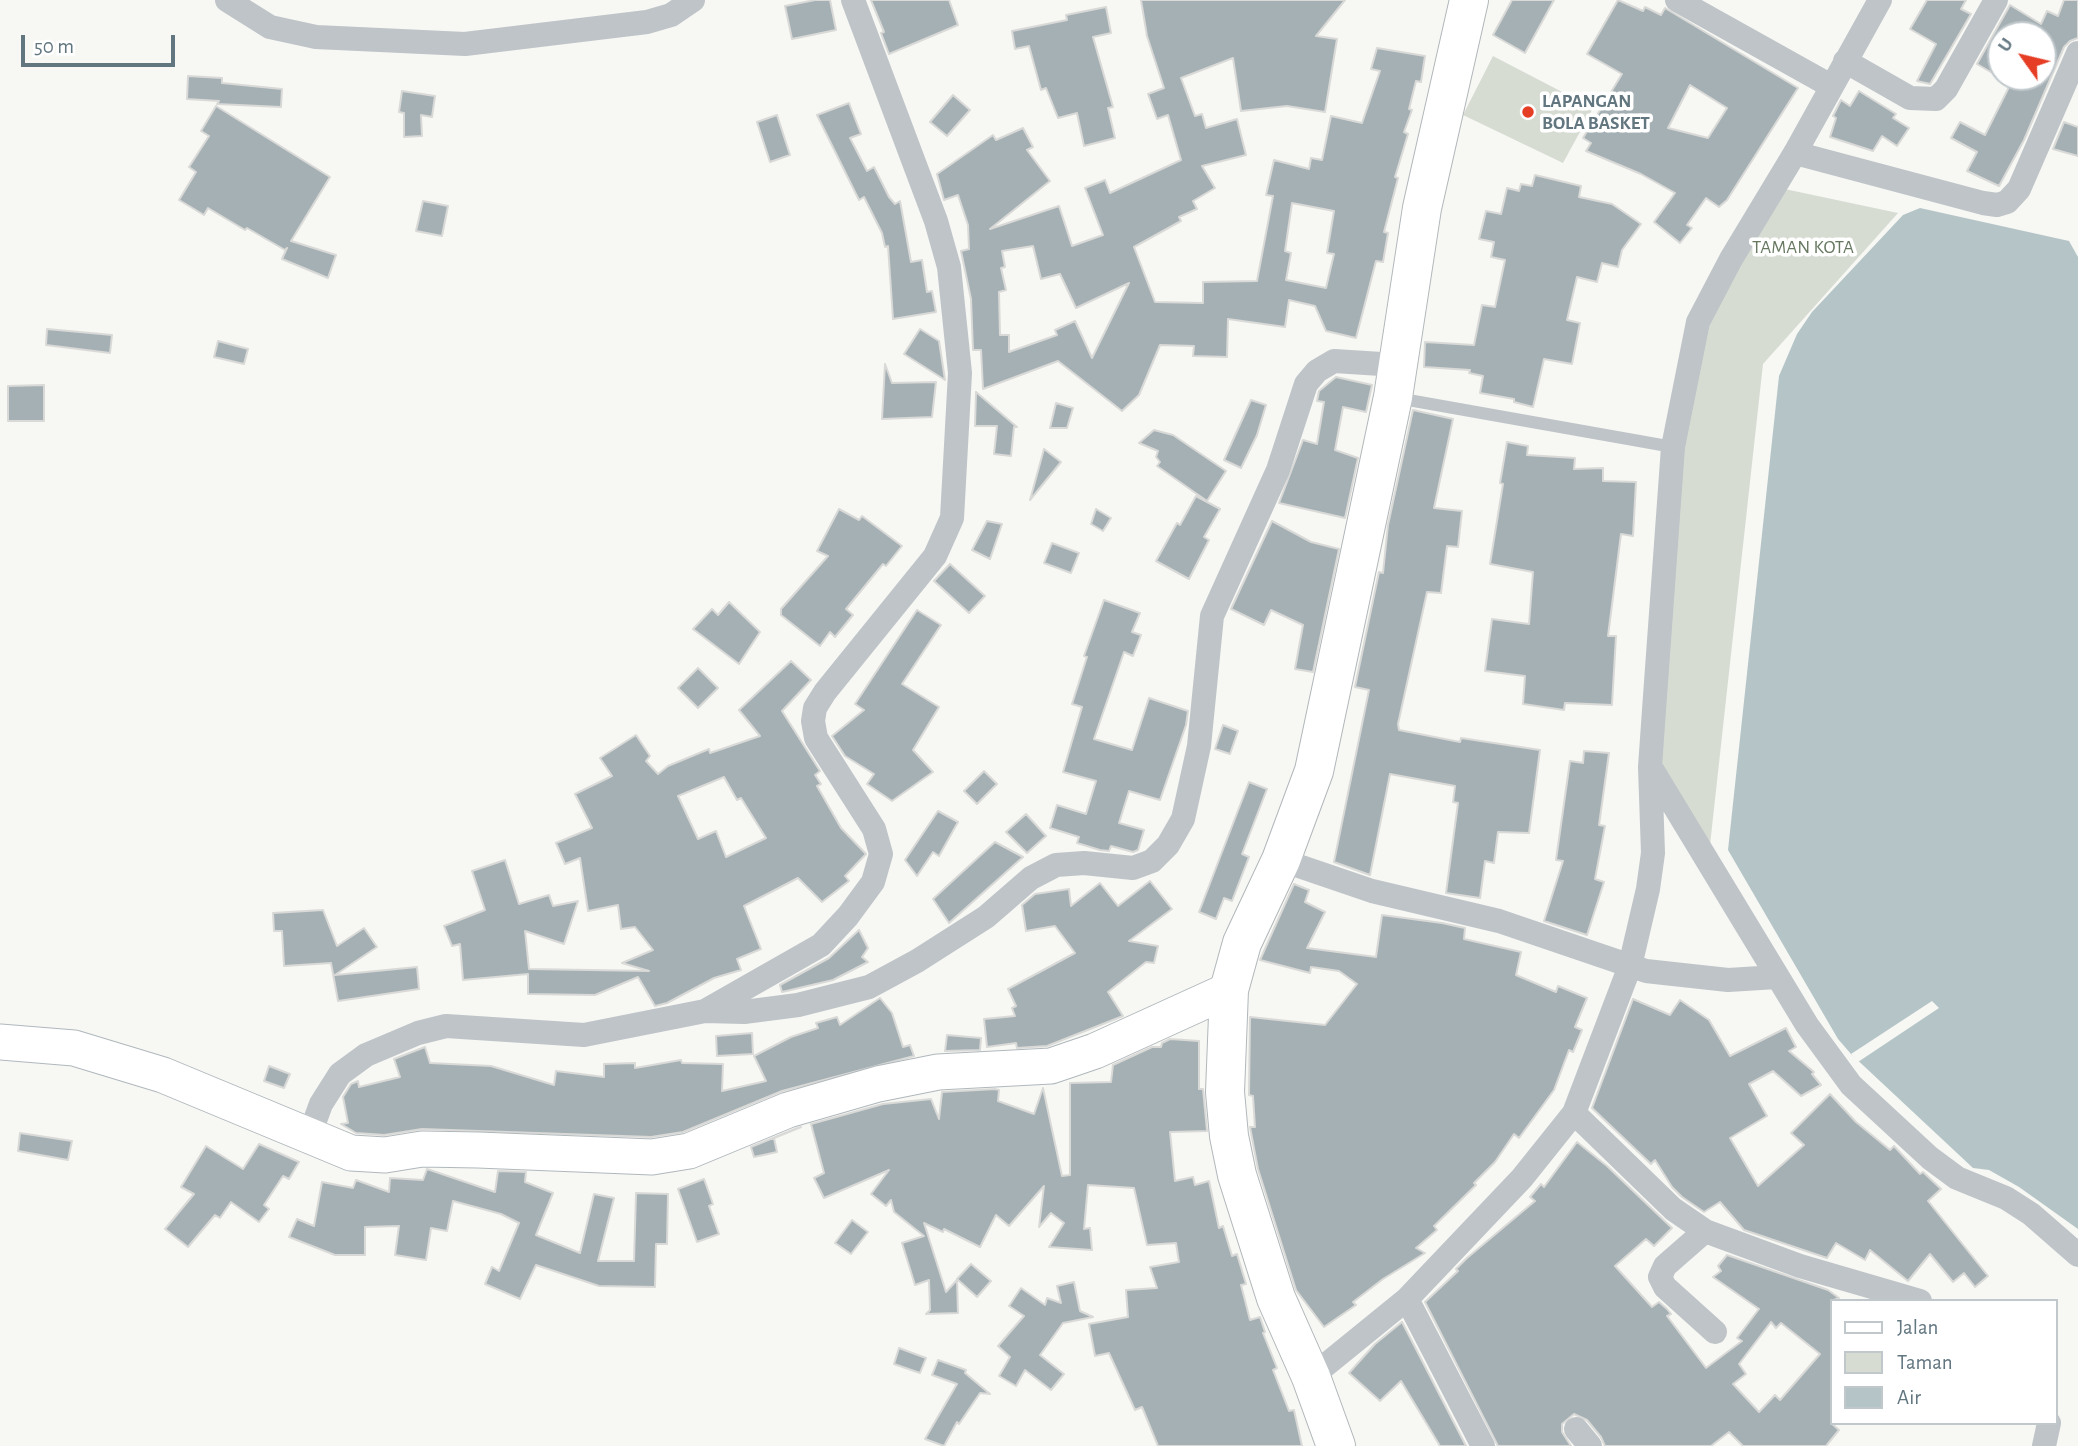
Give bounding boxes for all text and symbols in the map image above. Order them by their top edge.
scale bar [24,21,178,65]
north arrow [1987,21,2057,91]
text: U [1995,35,2017,55]
text: 50 m [34,36,74,57]
place label: LAPANGAN BOLA BASKET [1542,90,1650,134]
marker: LAPANGAN BOLA BASKET [1520,104,1536,120]
park label: TAMAN KOTA [1752,236,1854,258]
legend [1829,1299,2057,1425]
text: Jalan [1897,1317,1938,1338]
text: Taman [1897,1352,1953,1373]
text: Air [1897,1387,1921,1408]

